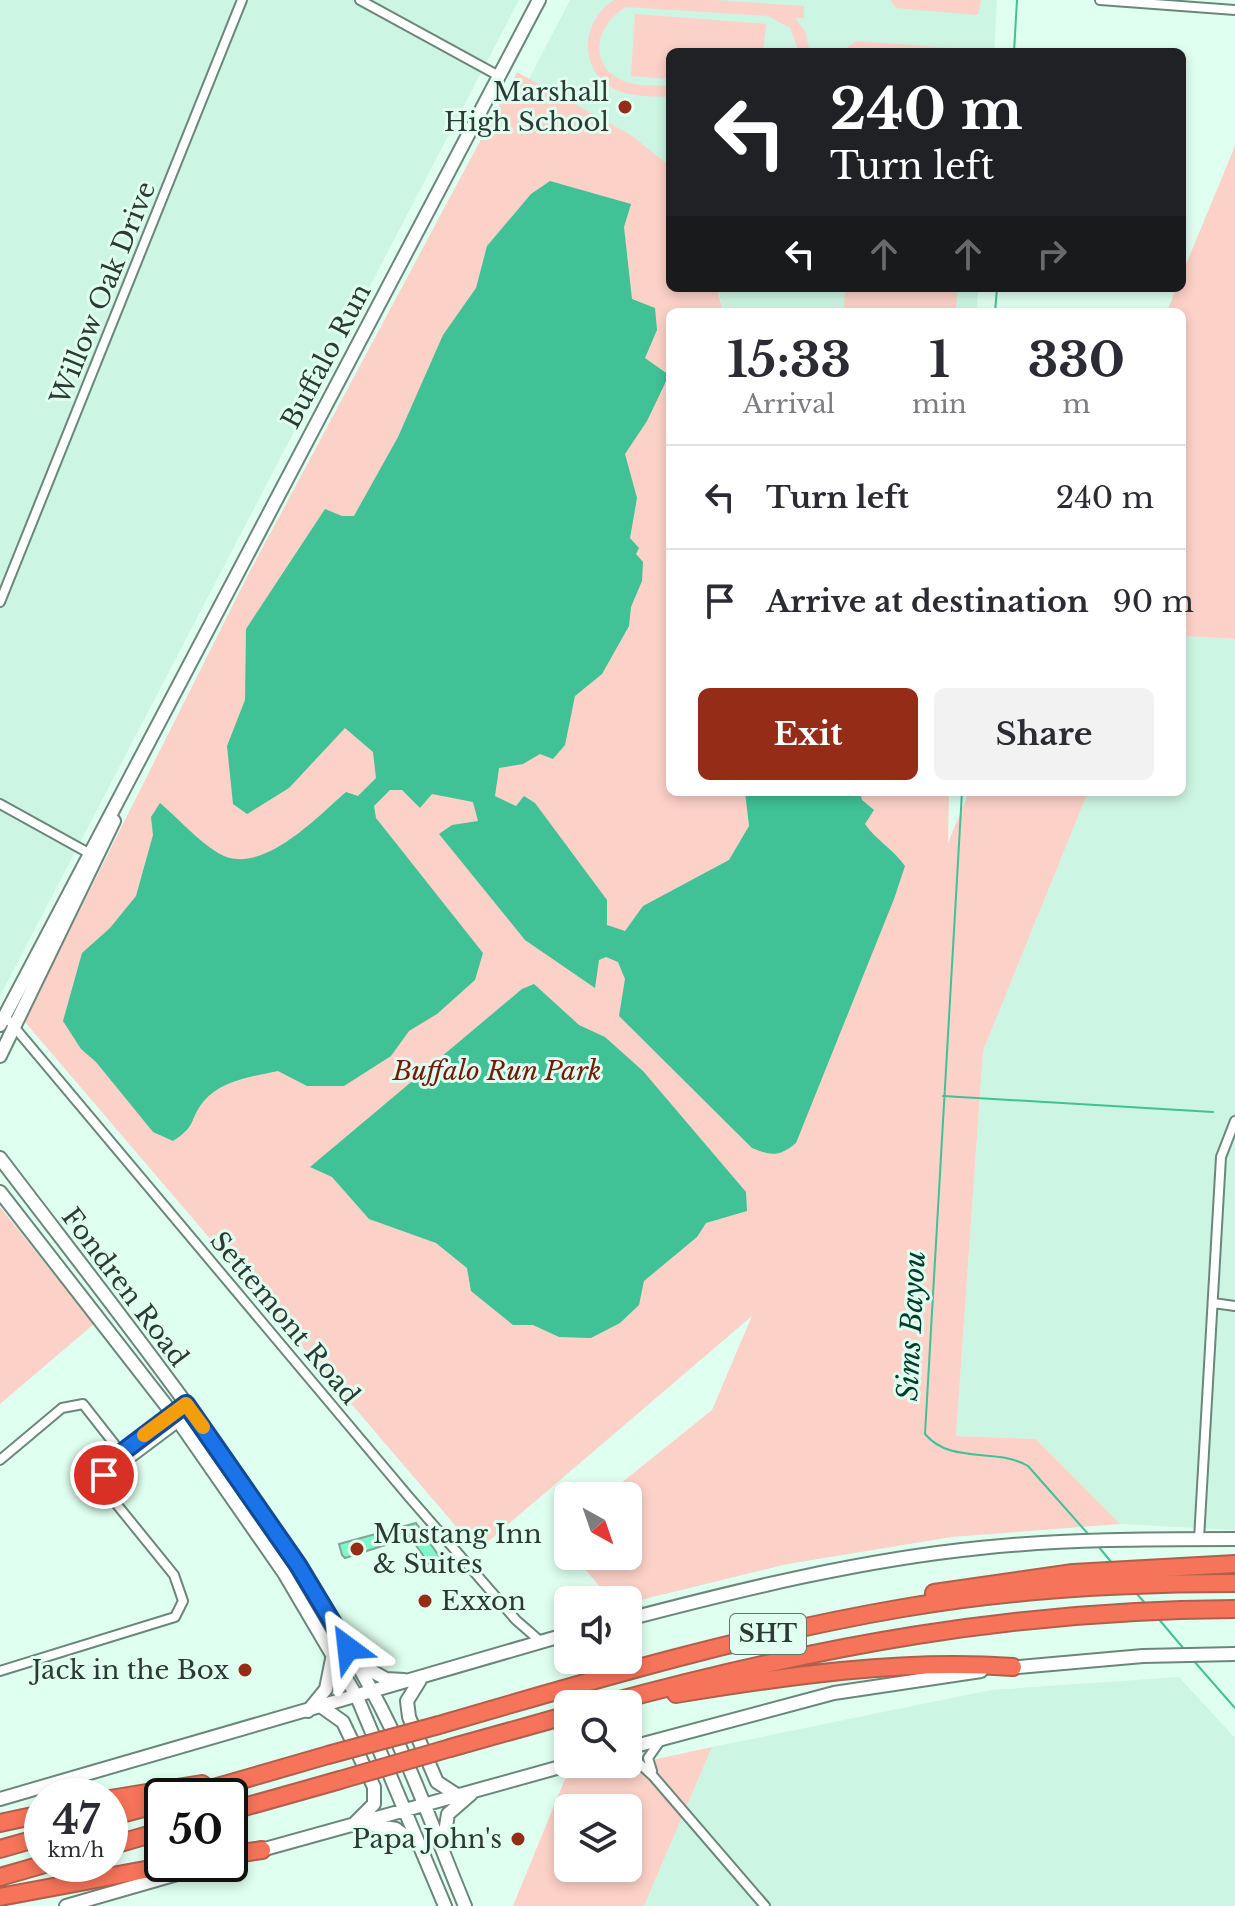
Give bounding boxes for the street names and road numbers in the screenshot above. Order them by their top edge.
street label: Willow Oak Drive [43,177,162,410]
street label: Buffalo Run [274,278,378,434]
street label: Fondren Road [55,1201,195,1373]
street label: Settemont Road [203,1225,367,1411]
road number: SHT [730,1614,806,1654]

